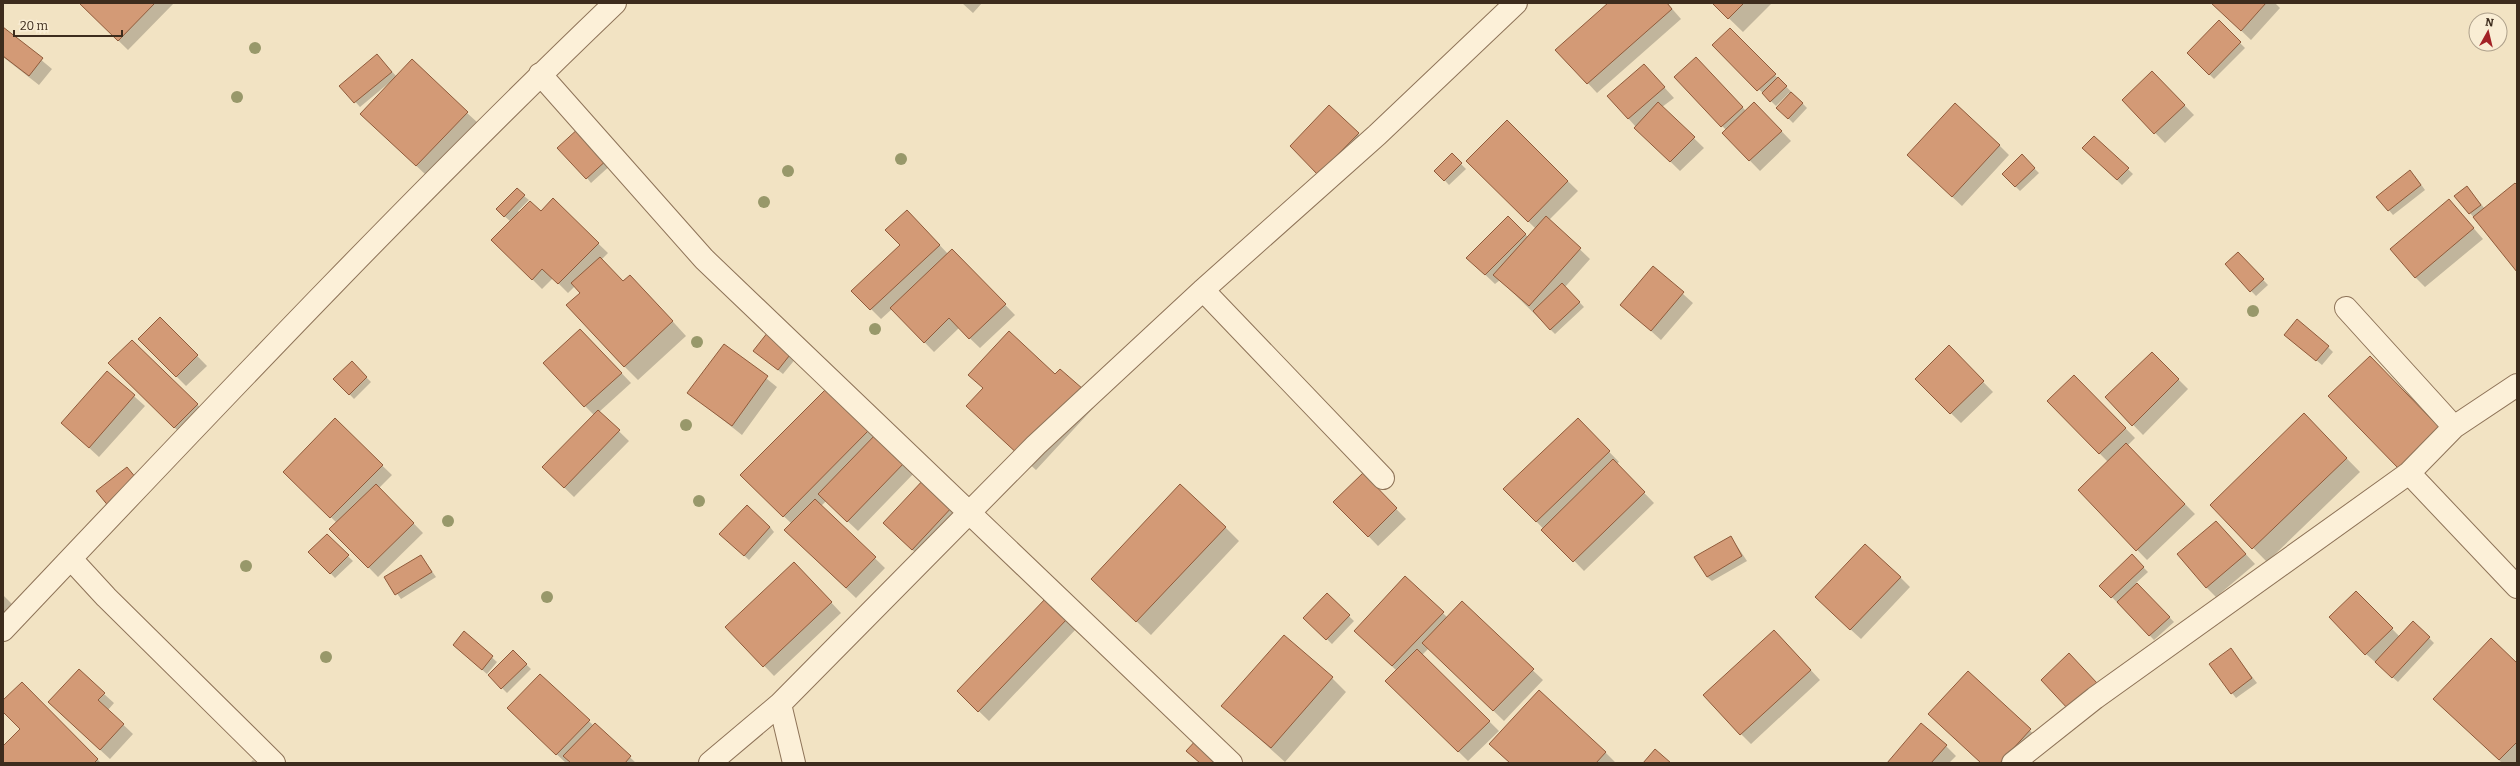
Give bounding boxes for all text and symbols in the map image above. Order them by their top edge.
scale bar [14,12,122,38]
north arrow [2468,12,2508,52]
text: N [2484,16,2495,30]
text: 20 m [20,19,49,33]

